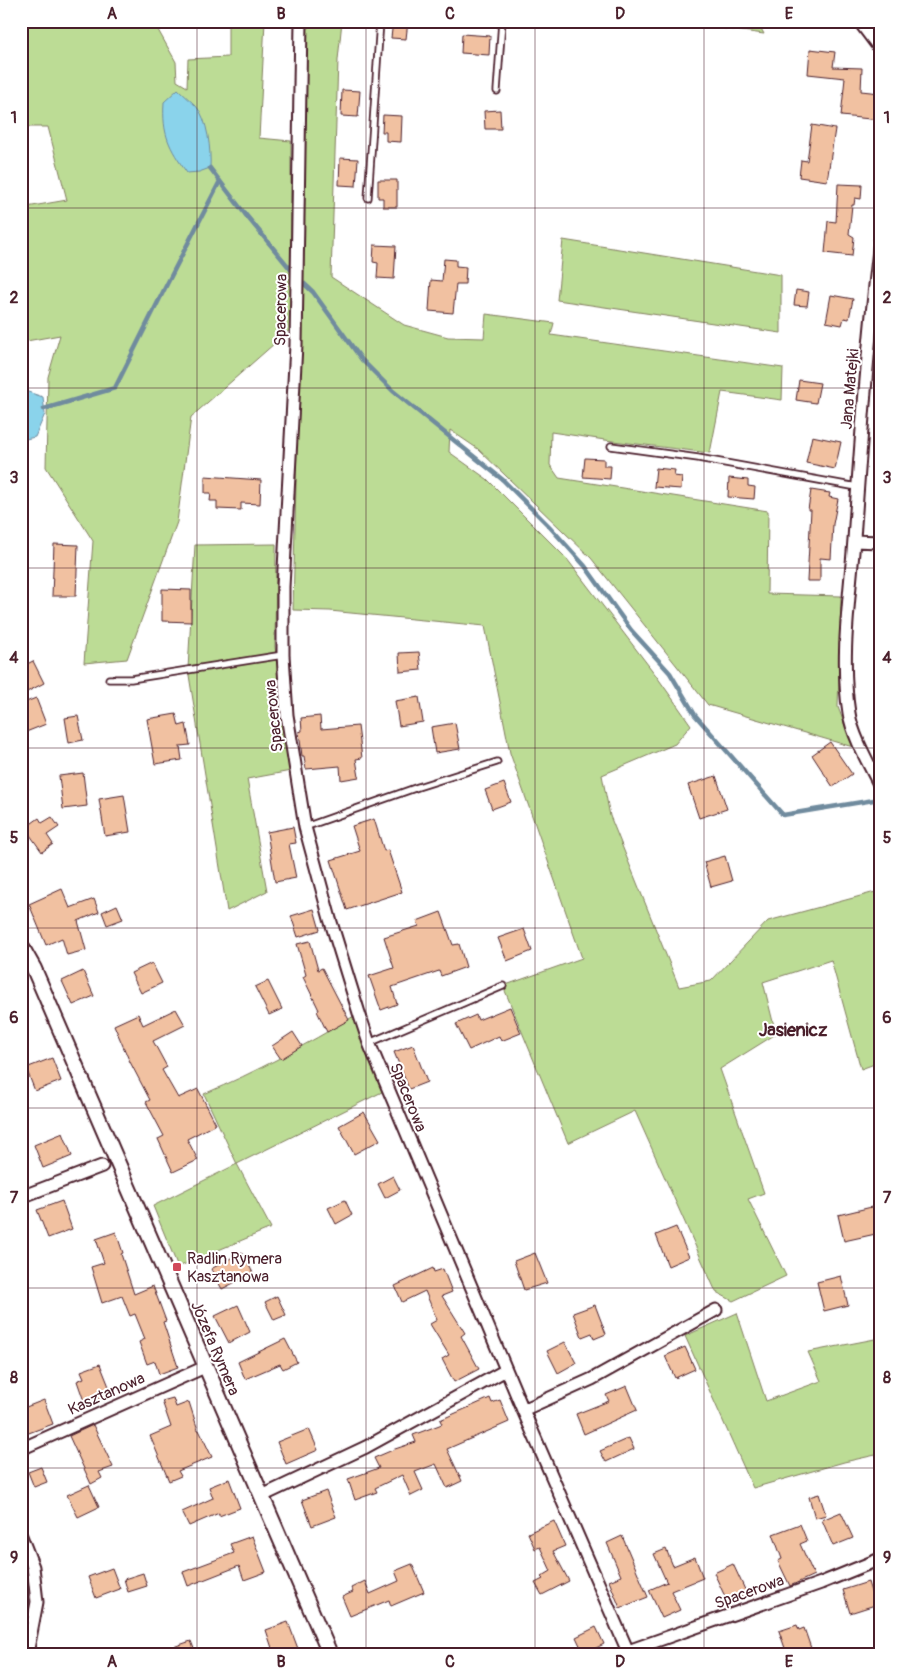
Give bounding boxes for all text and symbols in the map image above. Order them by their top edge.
text: A [107,4,118,24]
text: B [276,4,286,24]
text: C [445,4,455,24]
text: D [615,4,625,24]
text: E [785,4,794,24]
text: 1 [11,108,17,128]
text: 1 [884,108,890,128]
street label: Spacerowa [270,274,292,346]
text: 2 [10,288,19,308]
text: 2 [883,288,892,308]
street label: Jana Matejki [837,348,863,430]
text: 3 [10,468,19,488]
text: 3 [883,468,892,488]
text: 4 [9,648,19,668]
text: 4 [882,648,892,668]
street label: Spacerowa [260,679,288,753]
text: 5 [10,828,19,848]
text: 5 [883,828,892,848]
text: 6 [9,1008,19,1028]
text: 6 [882,1008,892,1028]
district label: Jasienicz [759,1019,828,1042]
street label: Spacerowa [385,1060,431,1135]
text: 7 [10,1188,19,1208]
text: 7 [883,1188,892,1208]
place label: Radlin Rymera Kasztanowa [187,1249,282,1287]
marker: Radlin Rymera Kasztanowa [171,1261,183,1273]
street label: Józefa Rymera [186,1298,244,1399]
text: 8 [10,1368,18,1388]
street label: Kasztanowa [65,1368,148,1420]
text: 8 [883,1368,891,1388]
text: 9 [10,1548,18,1568]
text: 9 [883,1548,891,1568]
street label: Spacerowa [712,1570,787,1614]
text: A [107,1652,118,1672]
text: B [276,1652,286,1672]
text: C [445,1652,455,1672]
text: D [615,1652,625,1672]
text: E [785,1652,794,1672]

